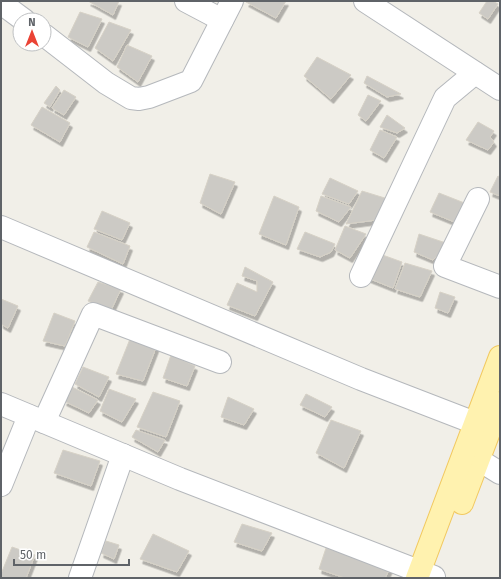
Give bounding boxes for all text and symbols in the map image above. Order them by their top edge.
north arrow [12,12,52,52]
text: N [28,16,36,29]
scale bar [14,541,129,567]
text: 50 m [20,548,46,562]

